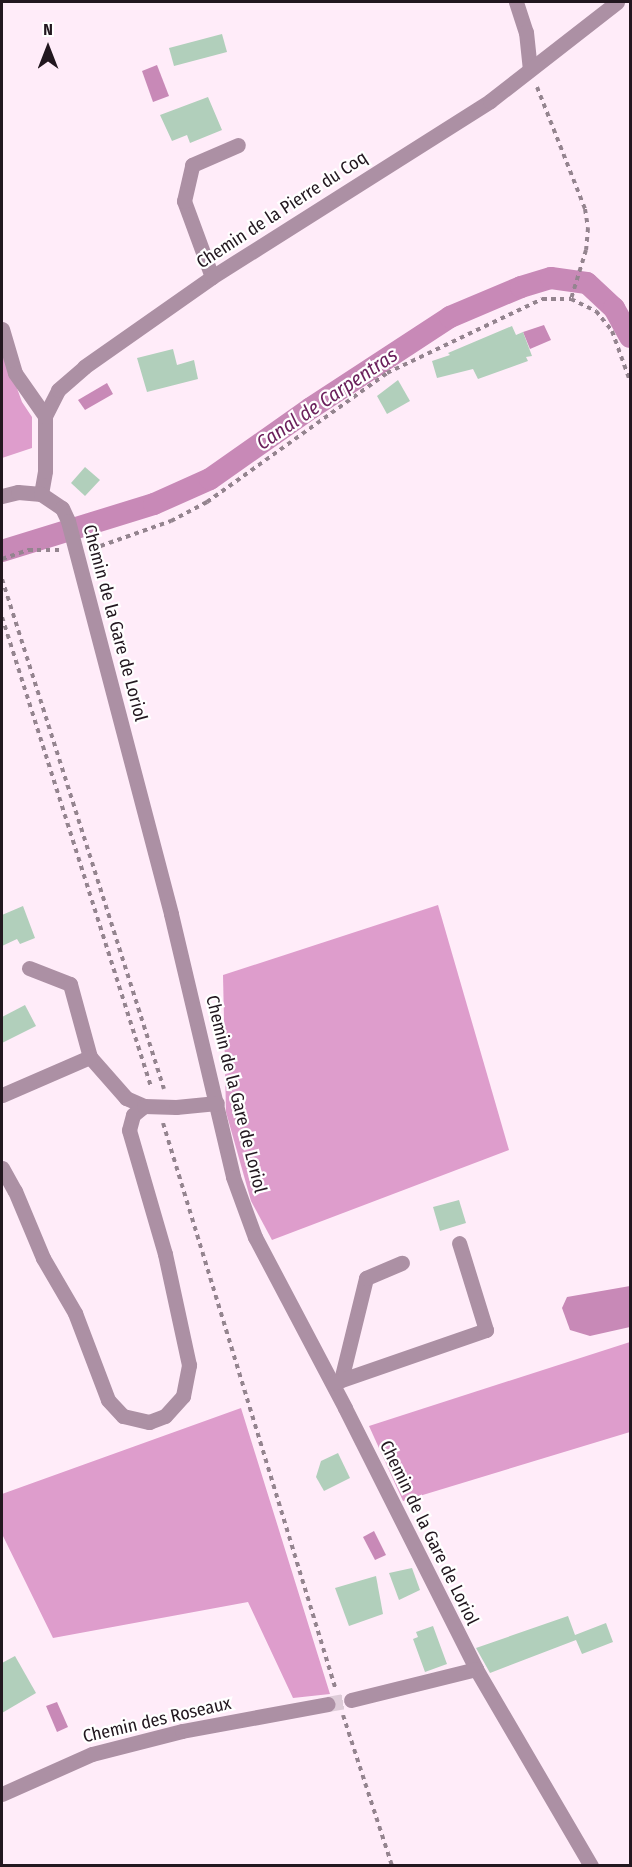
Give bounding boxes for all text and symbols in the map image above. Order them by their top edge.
north arrow [18,18,78,78]
text: N [43,20,53,39]
street label: Chemin de la Pierre du Coq [193,147,371,273]
water label: Canal de Carpentras [252,343,402,455]
street label: Chemin de la Gare de Loriol [78,522,152,724]
street label: Chemin de la Gare de Loriol [201,993,271,1195]
street label: Chemin de la Gare de Loriol [375,1437,483,1629]
street label: Chemin des Roseaux [81,1692,233,1748]

